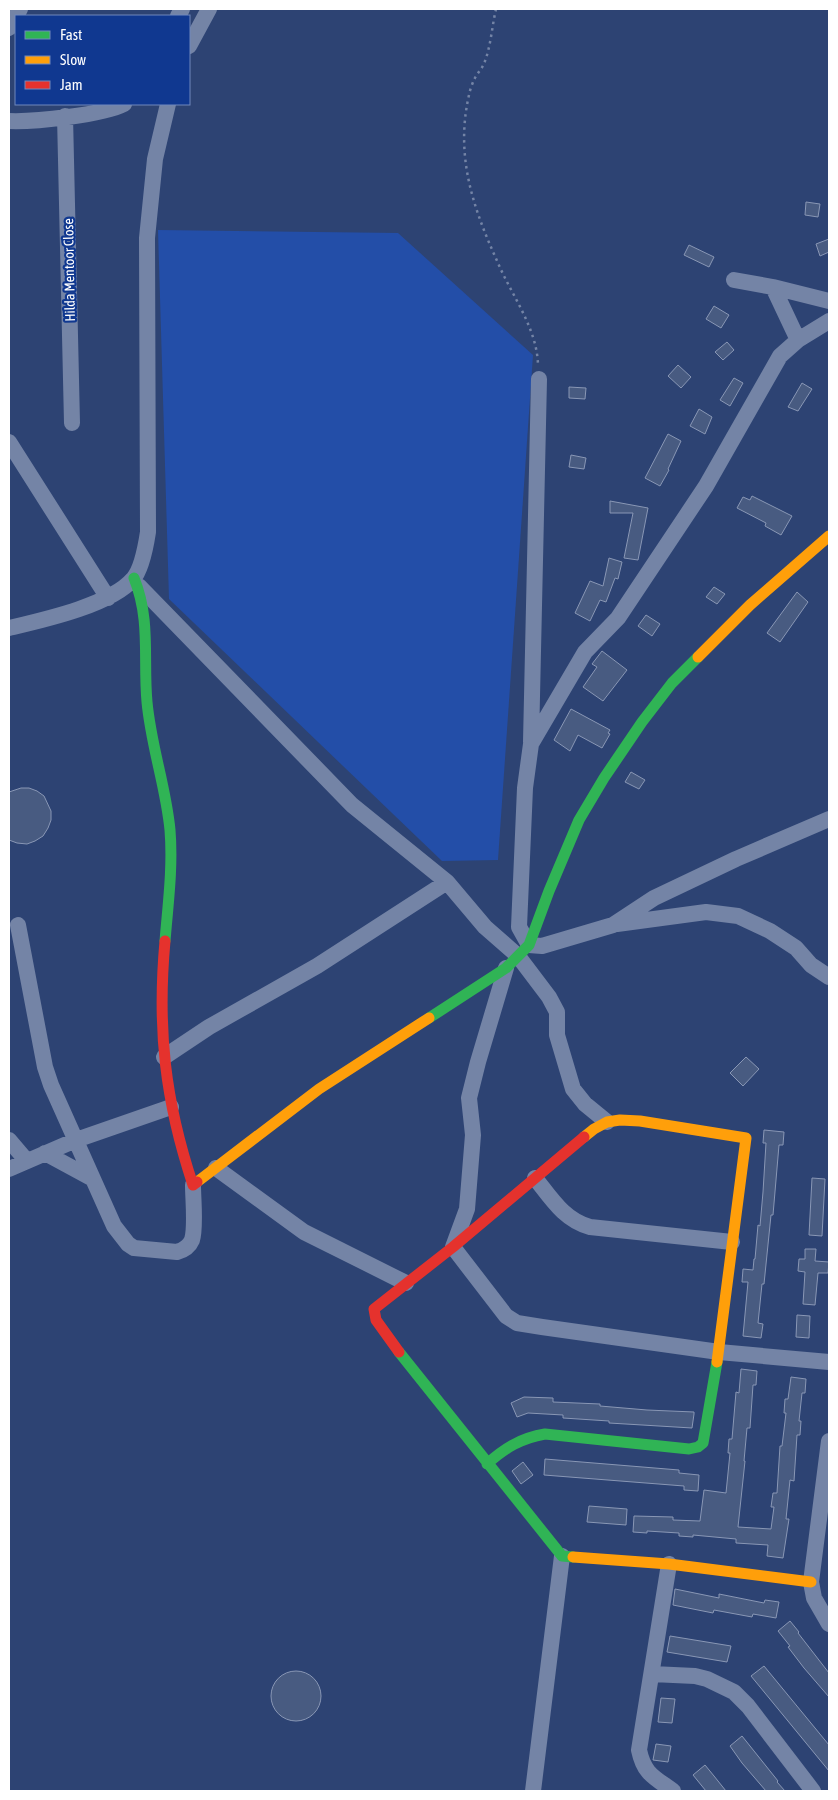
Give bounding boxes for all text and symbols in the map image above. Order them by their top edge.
legend [15,15,190,105]
text: Fast [60,26,82,43]
text: Slow [60,51,86,68]
text: Jam [60,76,83,93]
street label: Hilda Mentoor Close [60,218,78,322]

